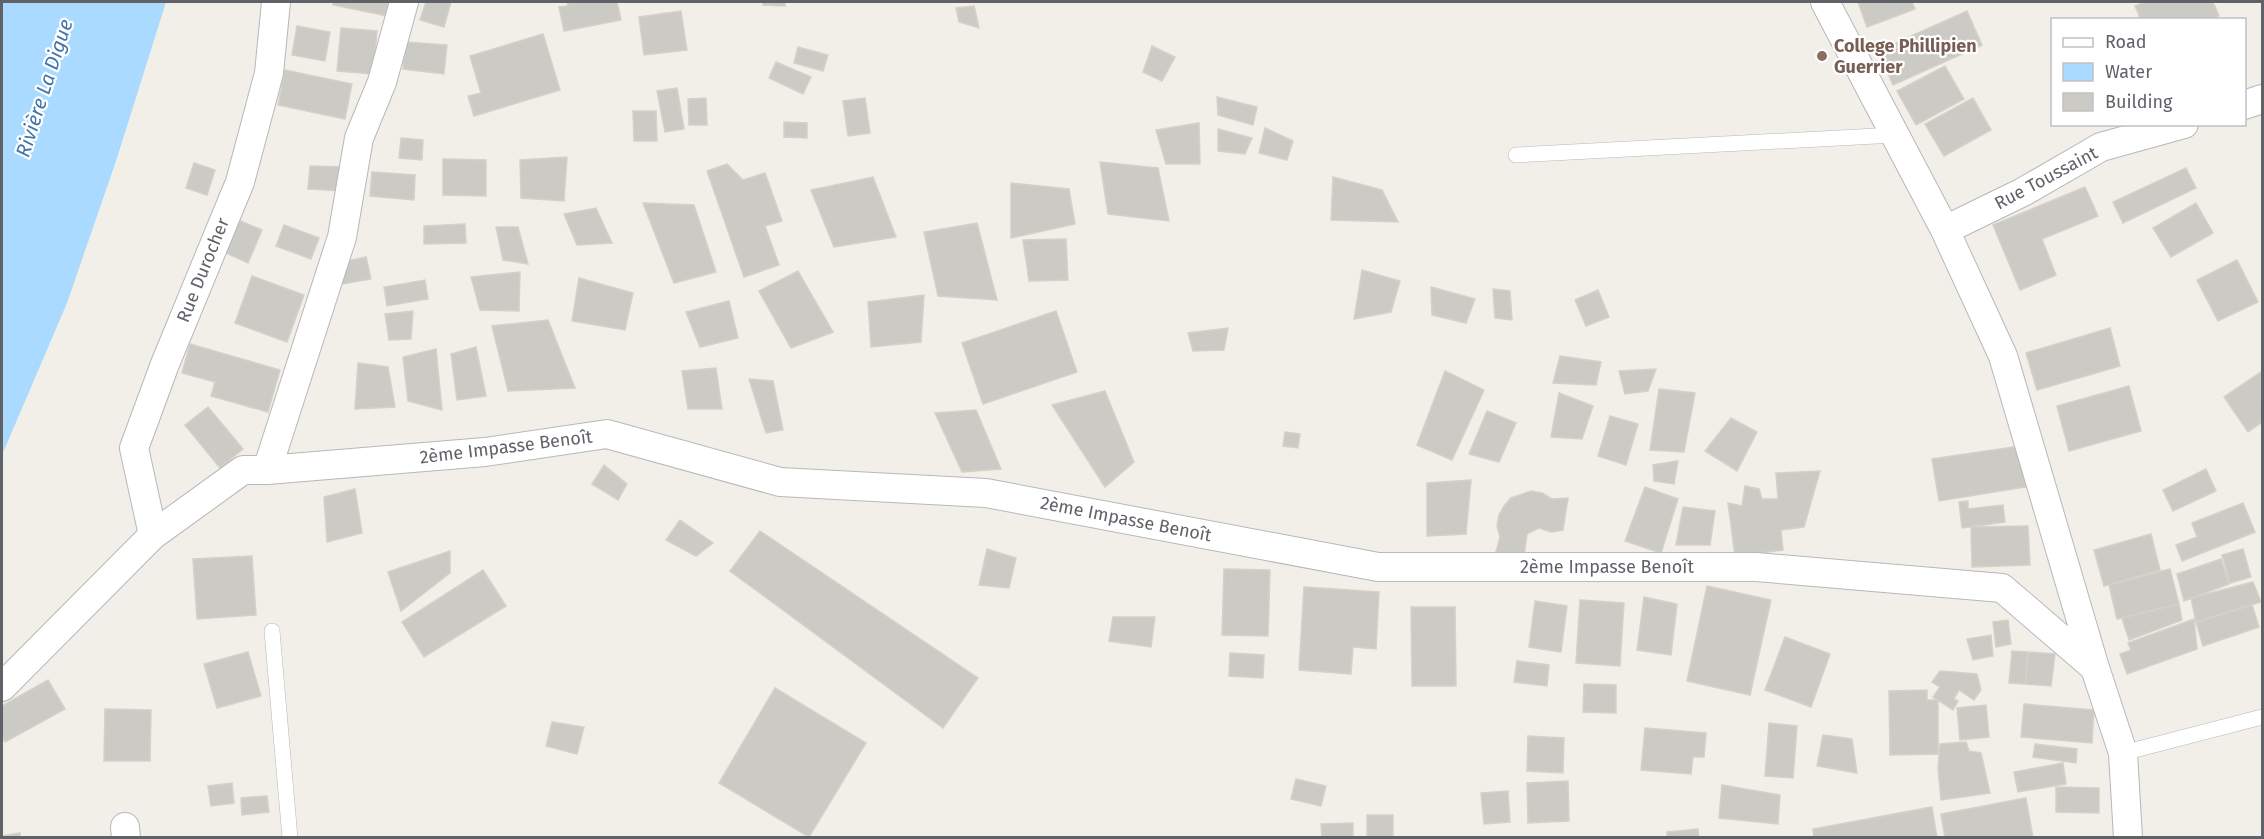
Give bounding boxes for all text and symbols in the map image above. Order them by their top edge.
water label: Rivière La Digue [10,16,78,160]
legend [2051,18,2246,126]
text: Road [2105,31,2147,53]
place label: College Phillipien Guerrier [1834,35,1977,78]
marker: College Phillipien Guerrier [1815,49,1829,63]
text: Water [2105,61,2152,83]
text: Building [2105,91,2173,113]
street label: Rue Toussaint [1991,141,2102,214]
street label: Rue Durocher [172,214,234,326]
street label: 2ème Impasse Benoît [418,425,594,469]
street label: 2ème Impasse Benoît [1039,492,1214,546]
street label: 2ème Impasse Benoît [1520,556,1694,578]

